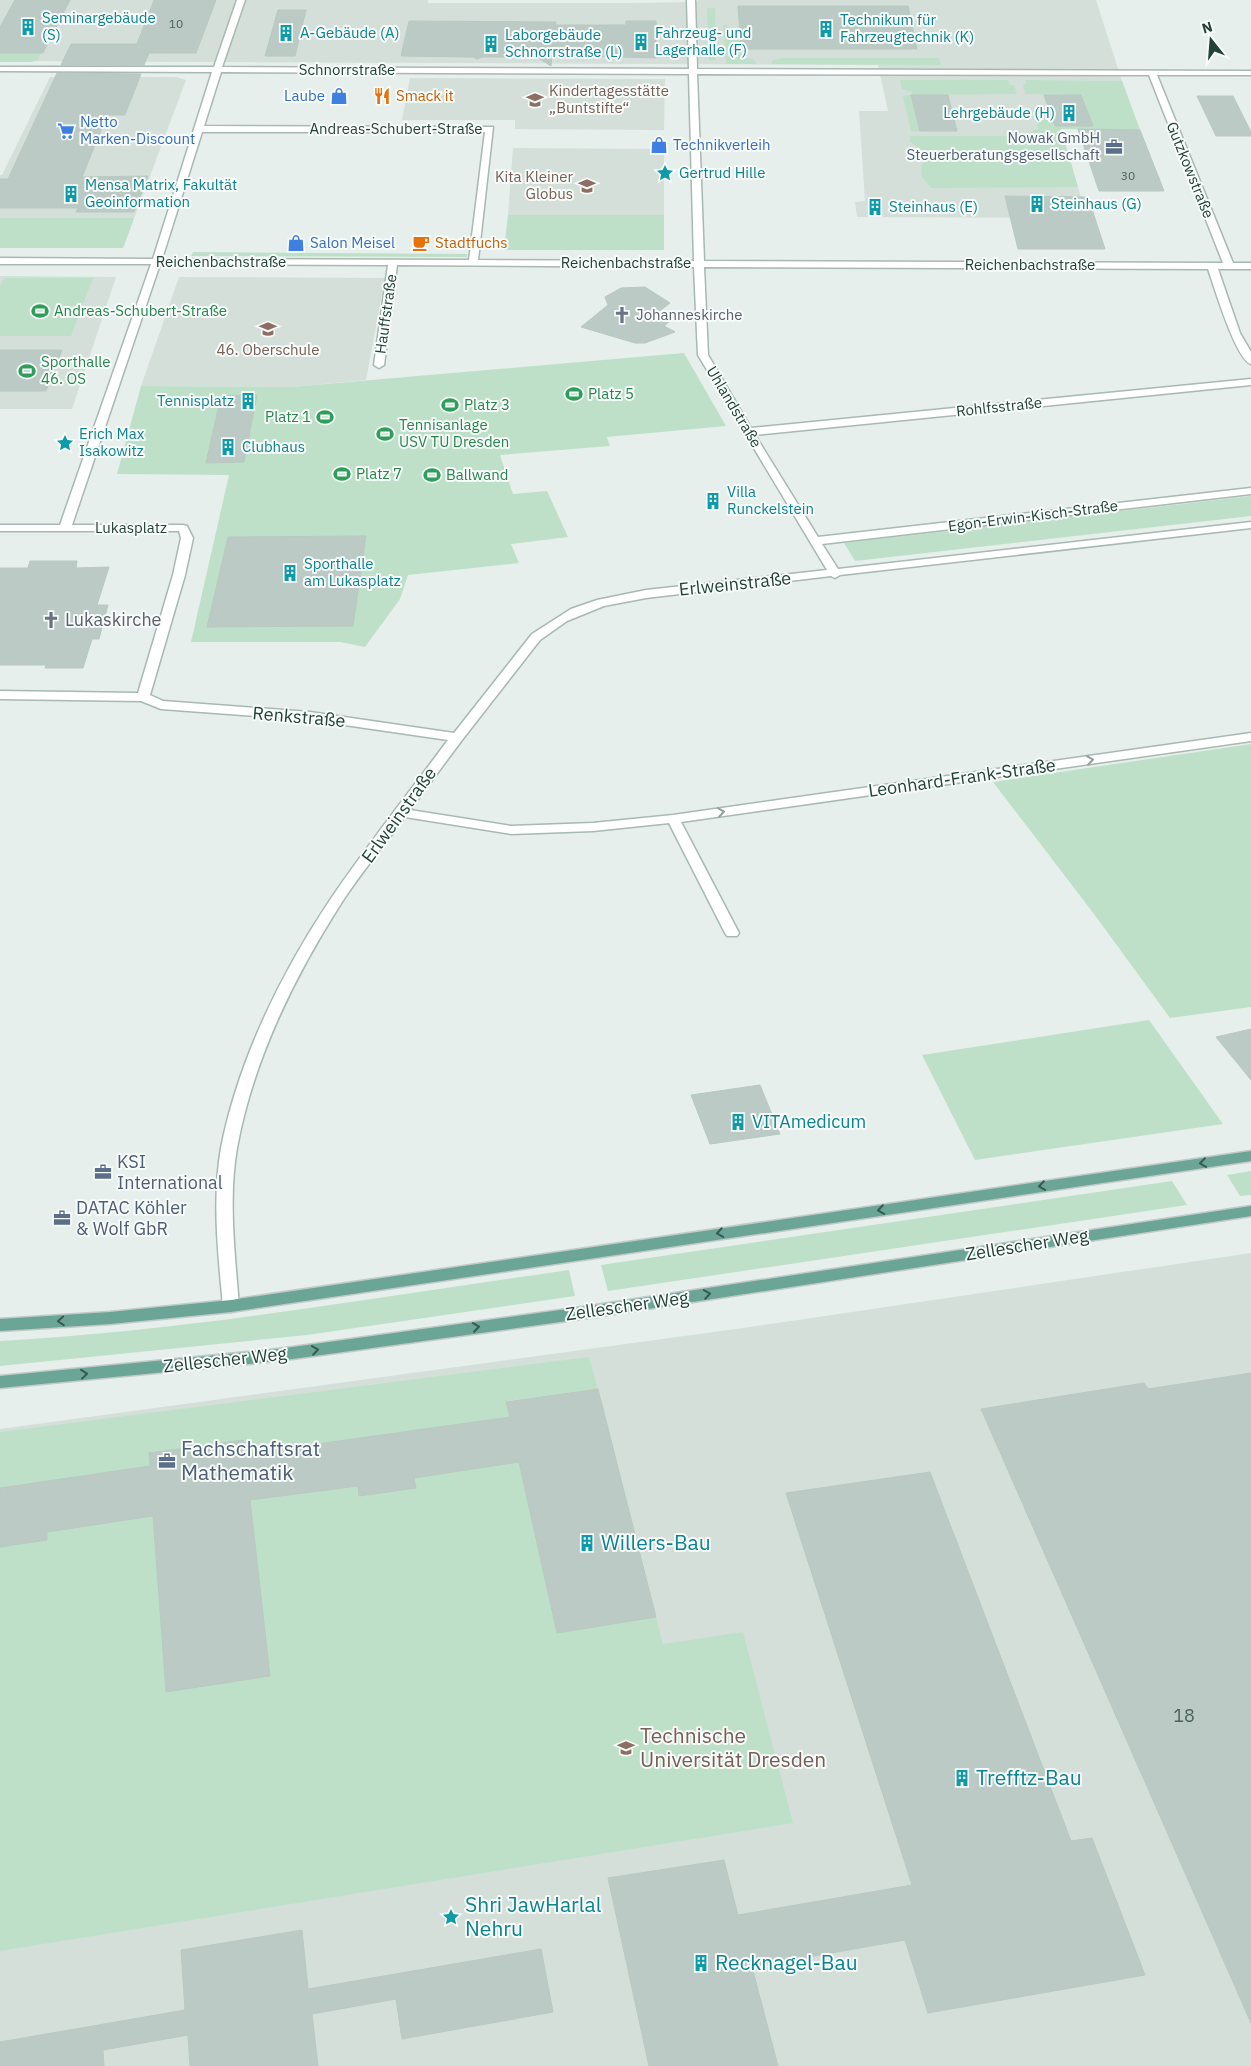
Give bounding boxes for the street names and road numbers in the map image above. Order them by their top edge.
street label: Schnorrstraße [299,60,395,79]
street label: Andreas-Schubert-Straße [309,119,483,138]
street label: Gutzkowstraße [1162,119,1218,221]
street label: Reichenbachstraße [156,252,286,271]
street label: Reichenbachstraße [561,253,691,272]
street label: Reichenbachstraße [965,255,1095,274]
street label: Hauffstraße [370,273,401,355]
street label: Uhlandstraße [703,363,766,451]
street label: Rohlfsstraße [955,393,1043,420]
street label: Egon-Erwin-Kisch-Straße [947,496,1119,535]
street label: Lukasplatz [95,518,167,537]
street label: Erlweinstraße [678,566,792,601]
street label: Renkstraße [252,701,347,732]
street label: Leonhard-Frank-Straße [867,753,1057,802]
street label: Erlweinstraße [356,762,441,867]
street label: Zellescher Weg [964,1223,1090,1266]
street label: Zellescher Weg [564,1285,690,1326]
street label: Zellescher Weg [162,1342,288,1377]

